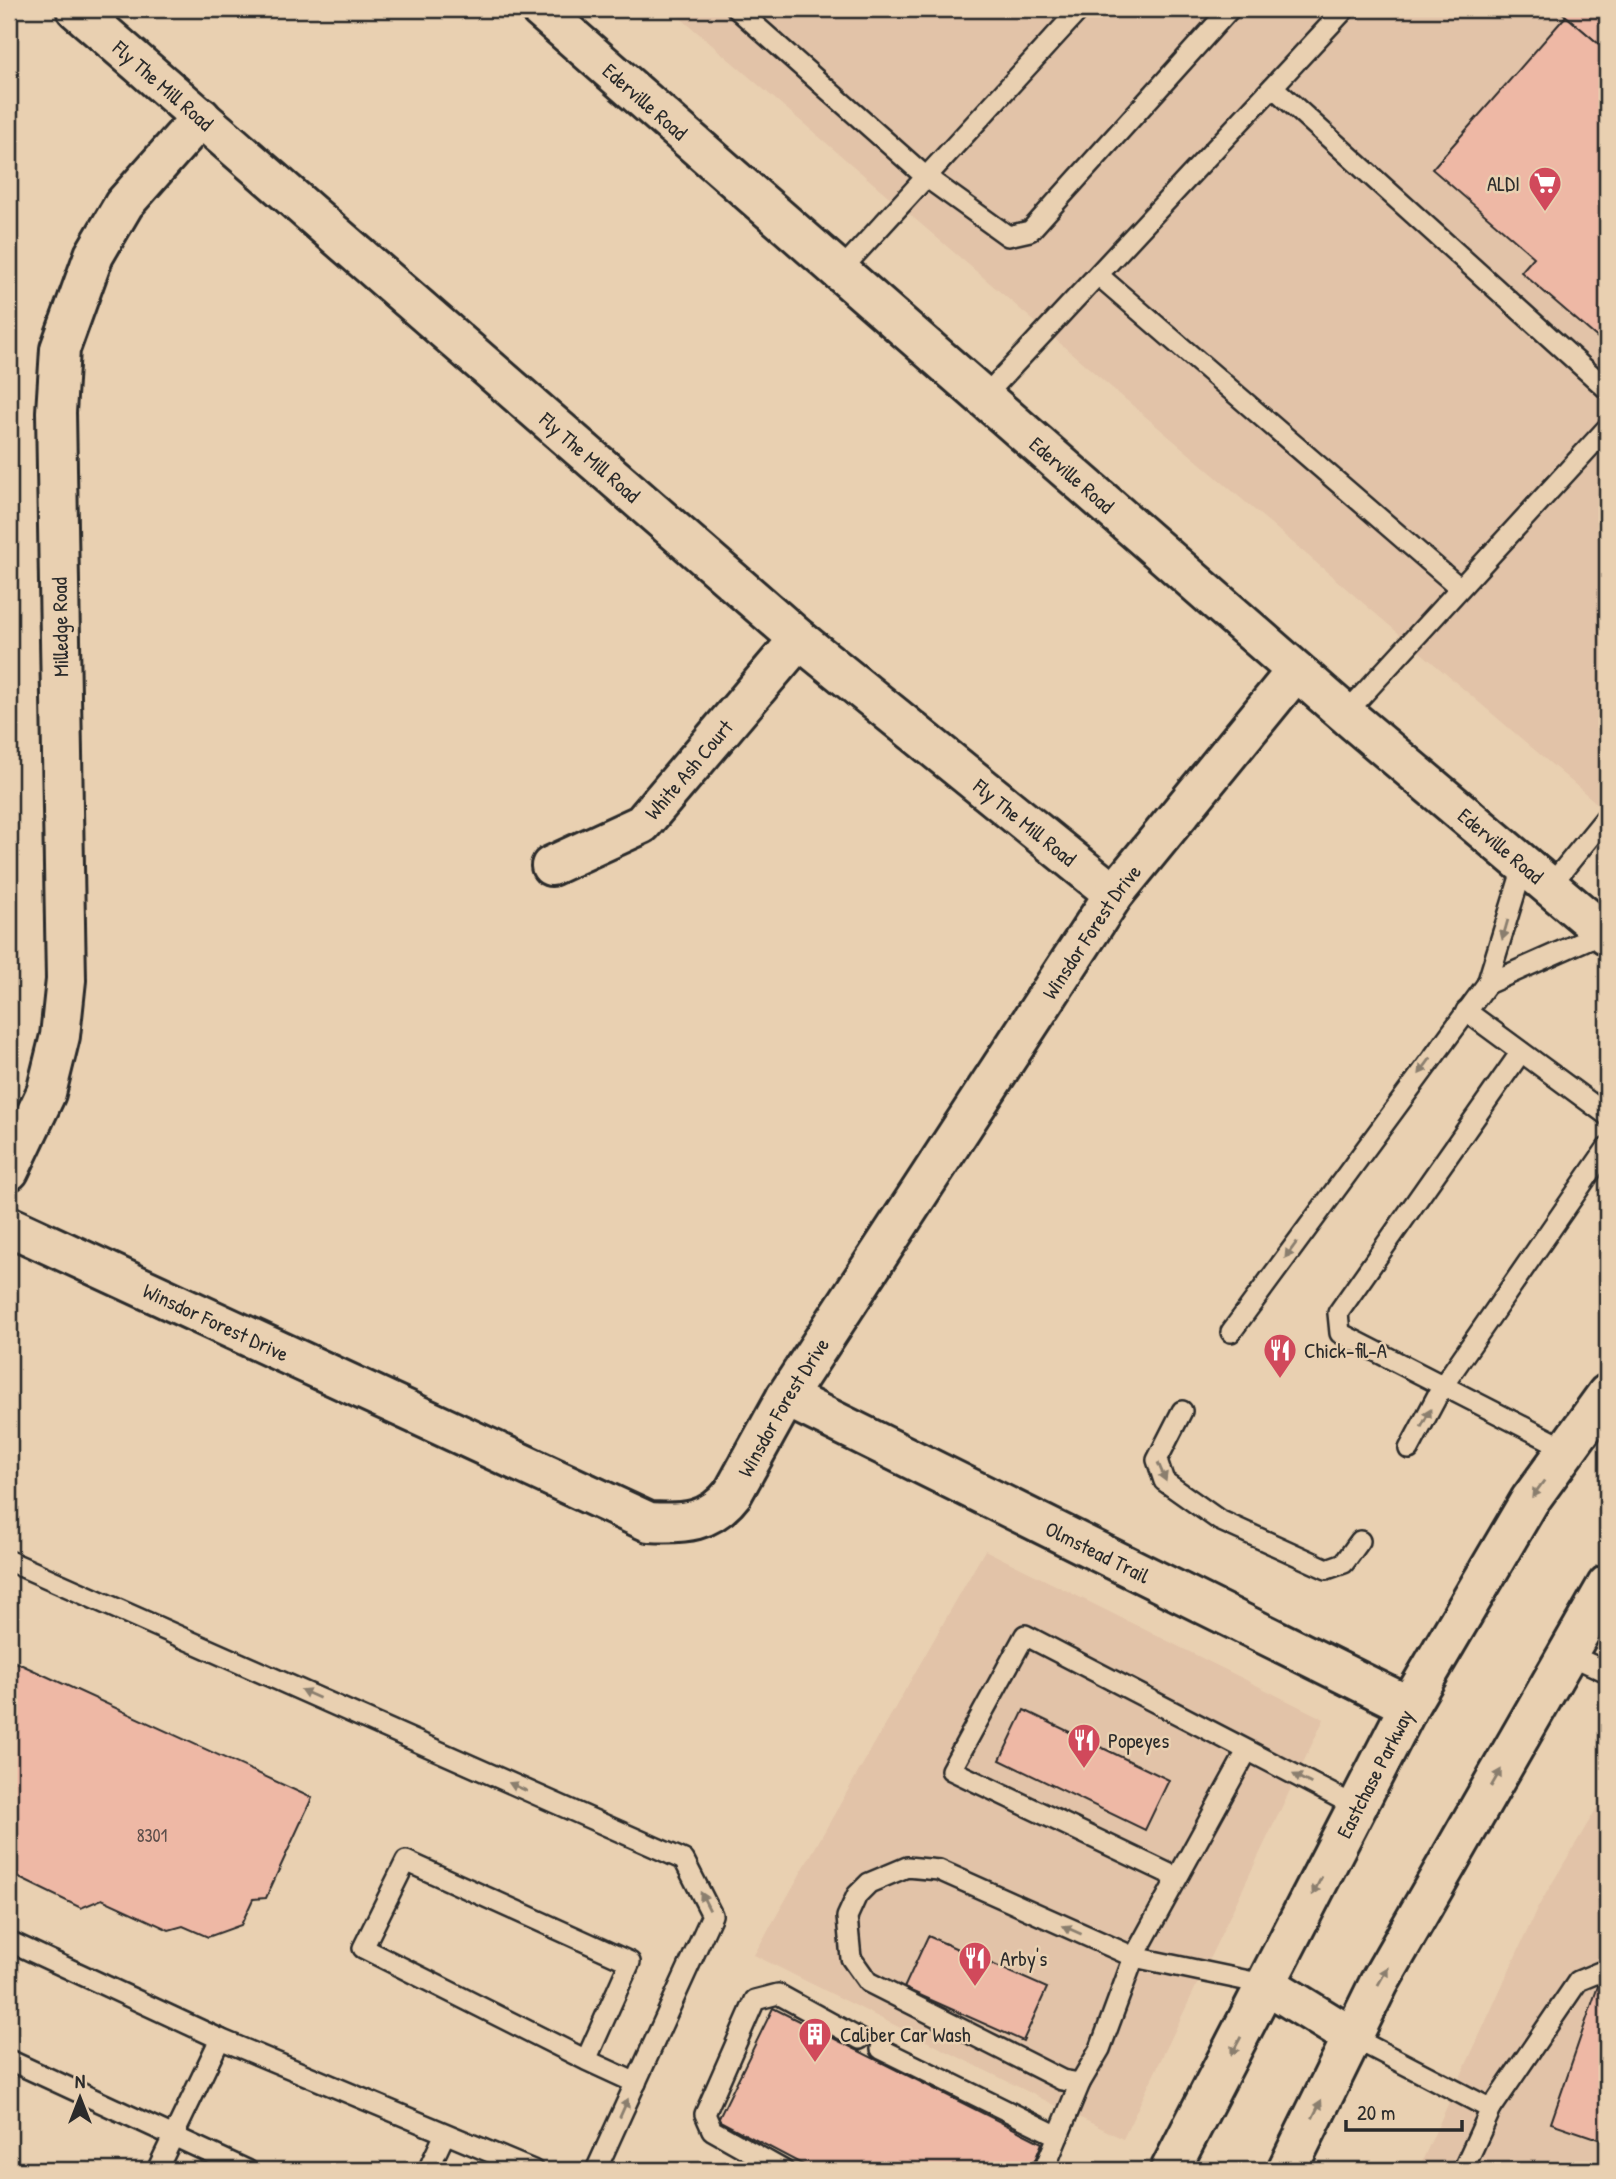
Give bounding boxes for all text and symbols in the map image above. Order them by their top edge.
street label: Fly The Mill Road [106,33,220,137]
street label: Ederville Road [597,56,694,146]
supermarket icon: ALDI [1526,164,1564,213]
place label: ALDI [1487,169,1520,198]
street label: Fly The Mill Road [533,405,647,509]
street label: Ederville Road [1023,429,1121,520]
street label: Milledge Road [45,577,75,677]
street label: White Ash Court [638,713,740,825]
street label: Fly The Mill Road [967,771,1083,873]
street label: Ederville Road [1452,801,1550,890]
street label: Winsdor Forest Drive [1035,858,1147,1005]
one-way arrow [1500,920,1510,941]
one-way arrow [1418,1057,1433,1075]
one-way arrow [1284,1241,1298,1259]
street label: Winsdor Forest Drive [138,1276,293,1368]
restaurant icon: Chick-fil-A [1261,1331,1299,1380]
street label: Winsdor Forest Drive [730,1332,836,1482]
place label: Chick-fil-A [1304,1336,1387,1365]
one-way arrow [1420,1408,1432,1428]
one-way arrow [1156,1462,1168,1482]
one-way arrow [1531,1480,1545,1498]
street label: Olmstead Trail [1041,1514,1155,1590]
one-way arrow [300,1688,320,1700]
street label: Eastchase Parkway [1329,1704,1420,1843]
restaurant icon: Popeyes [1065,1721,1103,1770]
place label: Popeyes [1108,1726,1169,1755]
one-way arrow [1490,1769,1502,1788]
one-way arrow [1292,1774,1312,1785]
one-way arrow [508,1781,528,1793]
house number: 8301 [137,1823,167,1848]
one-way arrow [1312,1876,1323,1896]
one-way arrow [699,1891,710,1911]
one-way arrow [1062,1924,1082,1936]
restaurant icon: Arby's [956,1939,994,1988]
place label: Arby's [1000,1944,1047,1973]
one-way arrow [1377,1966,1389,1986]
building icon: Caliber Car Wash [796,2015,834,2064]
place label: Caliber Car Wash [840,2020,971,2049]
one-way arrow [1230,2036,1242,2055]
north arrow [46,2064,116,2134]
text: N [75,2068,85,2094]
scale bar [1346,2088,1462,2132]
one-way arrow [618,2098,630,2118]
text: 20 m [1357,2098,1395,2127]
one-way arrow [1311,2099,1323,2119]

